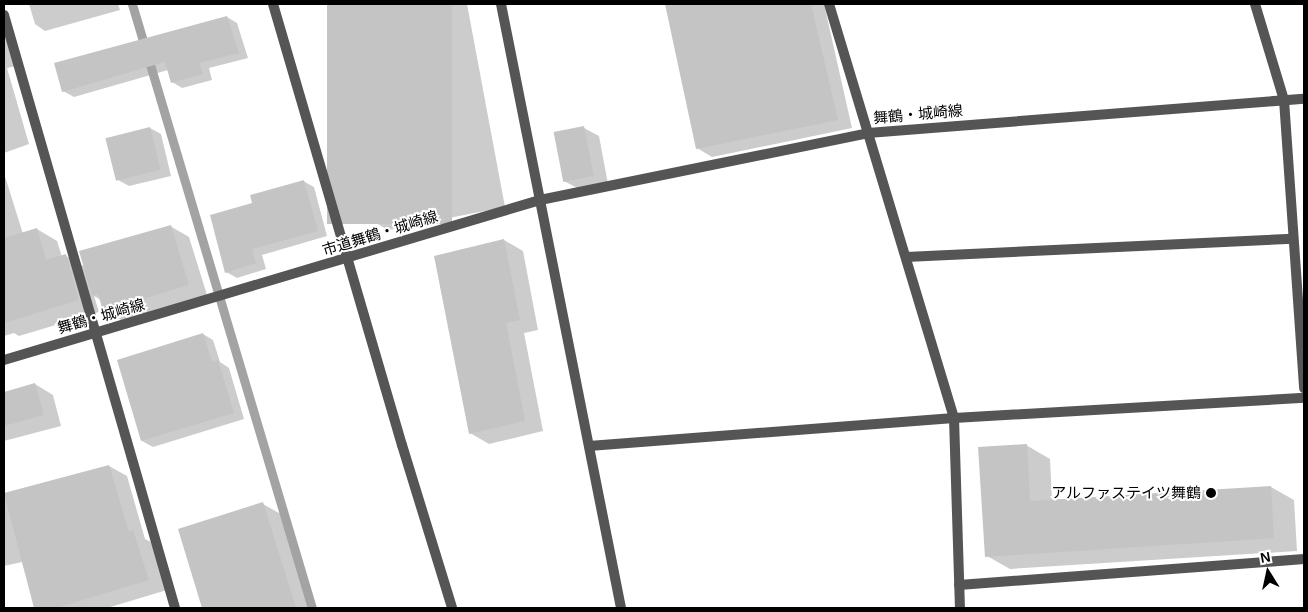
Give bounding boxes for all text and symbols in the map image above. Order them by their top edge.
street label: 舞鶴・城崎線 [872,101,964,127]
street label: 市道舞鶴・城崎線 [320,207,440,259]
street label: 舞鶴・城崎線 [55,295,147,337]
place label: アルファステイツ舞鶴 [1051,484,1201,502]
marker: アルファステイツ舞鶴 [1205,487,1217,499]
north arrow [1243,547,1293,597]
text: N [1259,548,1272,566]

